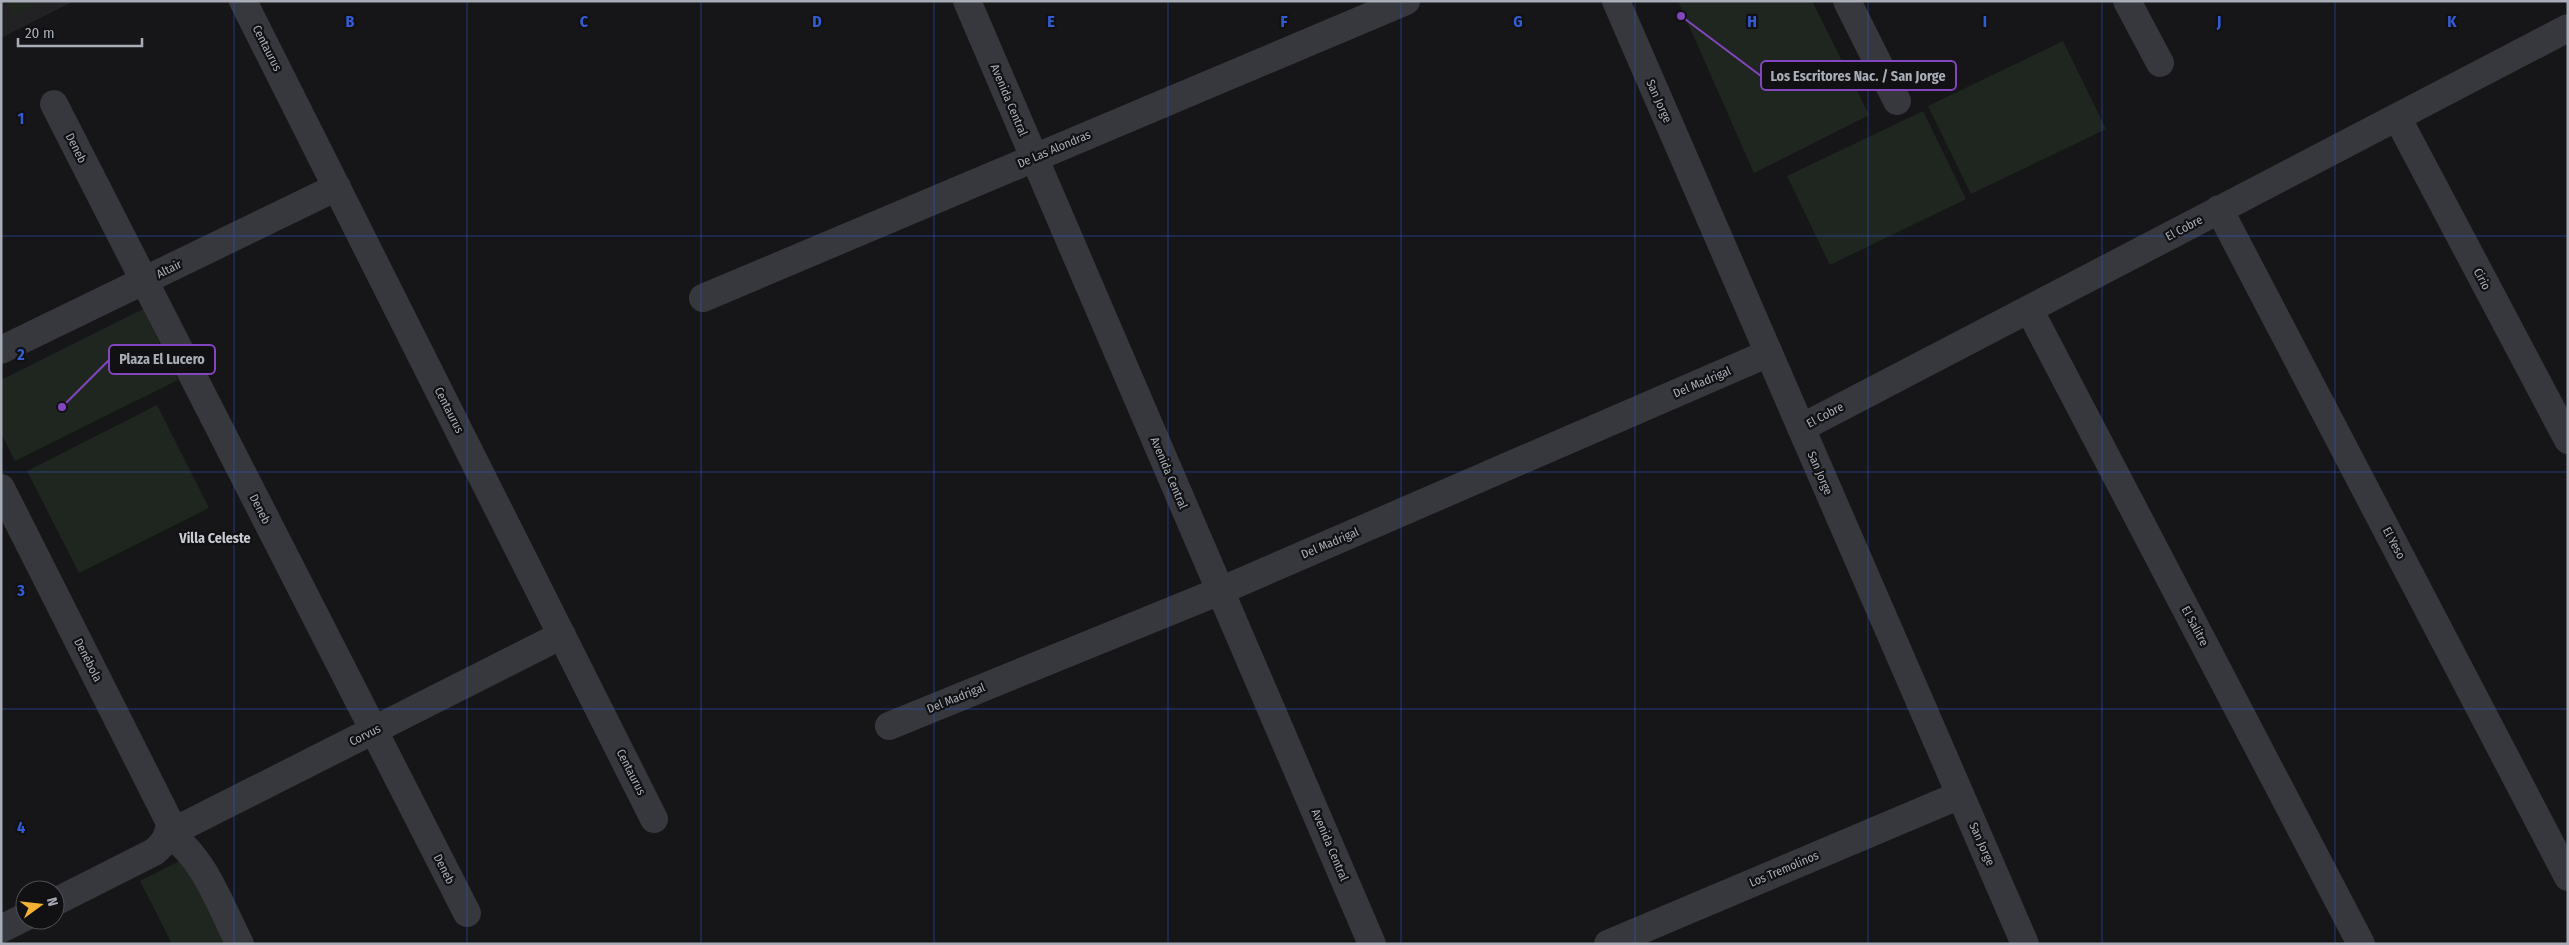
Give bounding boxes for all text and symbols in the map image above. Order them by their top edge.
text: B [346,12,355,31]
text: C [580,12,589,31]
text: D [812,12,822,31]
text: E [1047,12,1055,31]
text: F [1280,12,1288,31]
text: G [1513,12,1523,31]
text: H [1747,12,1757,31]
text: I [1983,12,1987,31]
text: J [2216,12,2221,31]
text: K [2447,12,2457,31]
scale bar [18,15,141,47]
street label: Centaurus [249,23,285,73]
text: 20 m [25,24,55,42]
callout: Los Escritores Nac. / San Jorge [1761,61,1956,90]
street label: Avenida Central [988,62,1030,138]
text: Los Escritores Nac. / San Jorge [1770,68,1946,85]
street label: San Jorge [1643,77,1675,125]
text: 1 [18,109,24,128]
street label: De Las Alondras [1015,127,1093,171]
street label: Deneb [63,131,89,165]
street label: El Cobre [2163,212,2205,244]
street label: Altair [154,257,185,281]
street label: Cirio [2471,266,2493,292]
text: 2 [16,345,25,364]
callout: Plaza El Lucero [109,345,215,374]
text: Plaza El Lucero [119,351,205,368]
street label: Del Madrigal [1671,364,1733,400]
street label: Centaurus [431,385,467,435]
street label: El Cobre [1804,399,1846,431]
street label: Avenida Central [1148,435,1190,511]
street label: San Jorge [1805,449,1835,497]
street label: Deneb [247,492,273,526]
street label: Del Madrigal [1299,525,1361,561]
street label: El Yeso [2380,525,2408,561]
district label: Villa Celeste [178,530,251,547]
text: 3 [16,581,25,600]
street label: El Salitre [2179,604,2211,648]
street label: Denébola [71,636,105,684]
street label: Del Madrigal [925,680,987,716]
street label: Corvus [347,721,383,749]
street label: Centaurus [613,747,649,797]
street label: Avenida Central [1309,807,1351,883]
text: 4 [17,818,25,837]
street label: San Jorge [1966,820,1998,868]
street label: Los Tremolinos [1747,848,1821,890]
street label: Deneb [431,852,457,886]
north arrow [15,880,65,930]
text: N [43,896,61,908]

